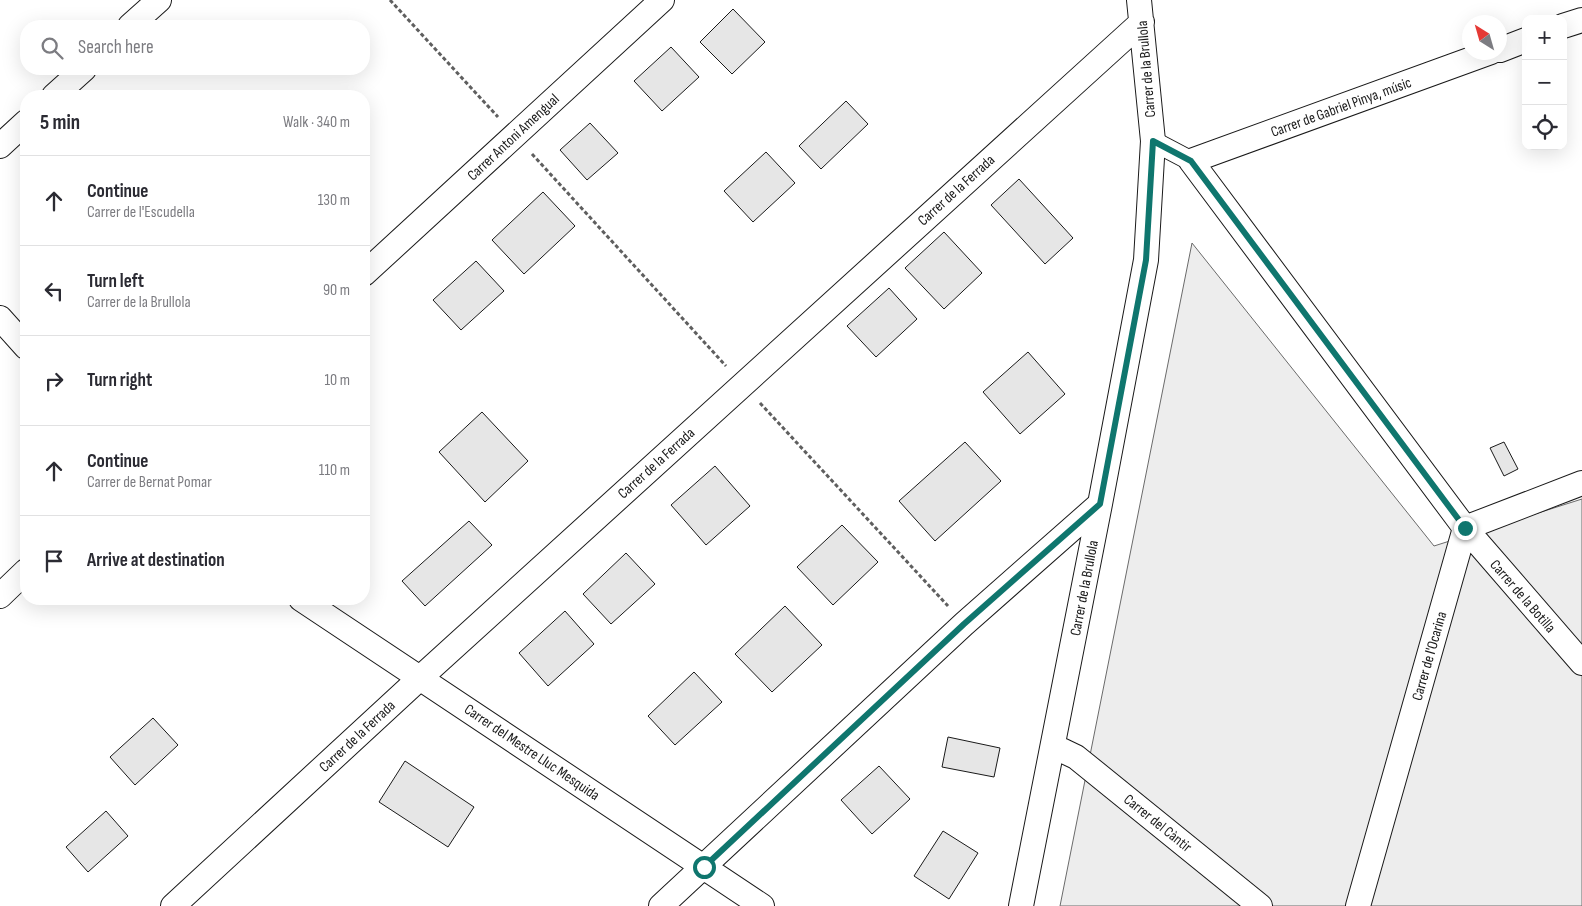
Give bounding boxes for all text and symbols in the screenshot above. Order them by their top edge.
north arrow [1462,15,1507,60]
map controls [1522,15,1567,150]
button: + [1522,15,1567,60]
search box [20,20,370,75]
street label: Carrer de la Brullola [1133,20,1160,118]
icon: search [38,34,66,62]
text: Search here [78,36,154,59]
button: − [1522,60,1567,105]
street label: Carrer de Gabriel Pinya, músic [1268,73,1414,142]
street label: Carrer Antoni Amengual [463,90,563,185]
button: locate [1522,105,1567,150]
text: 5 min [40,110,80,135]
text: Walk · 340 m [283,113,350,132]
street label: Carrer de la Ferrada [914,151,999,230]
text: Continue [87,180,148,203]
icon: ahead [40,187,68,215]
text: 130 m [318,191,350,210]
text: Carrer de l'Escudella [87,203,195,222]
text: Turn left [87,270,144,293]
icon: left [40,277,68,305]
text: 90 m [323,281,350,300]
text: Carrer de la Brullola [87,293,191,312]
icon: right [40,367,68,395]
text: Turn right [87,369,152,392]
text: 10 m [324,371,350,390]
street label: Carrer de la Ferrada [614,424,699,503]
text: Continue [87,450,148,473]
icon: ahead [40,457,68,485]
text: 110 m [319,461,350,480]
text: Carrer de Bernat Pomar [87,473,212,492]
route end [1454,517,1477,540]
street label: Carrer de la Brullola [1066,538,1103,638]
icon: arrive [40,547,68,575]
text: Arrive at destination [87,549,225,572]
street label: Carrer de la Botilla [1486,556,1560,637]
street label: Carrer de l'Ocarina [1408,609,1451,703]
street label: Carrer de la Ferrada [315,696,400,776]
street label: Carrer del Mestre Lluc Mesquida [460,700,603,805]
street label: Carrer del Càntir [1120,790,1196,857]
route start [693,856,716,879]

